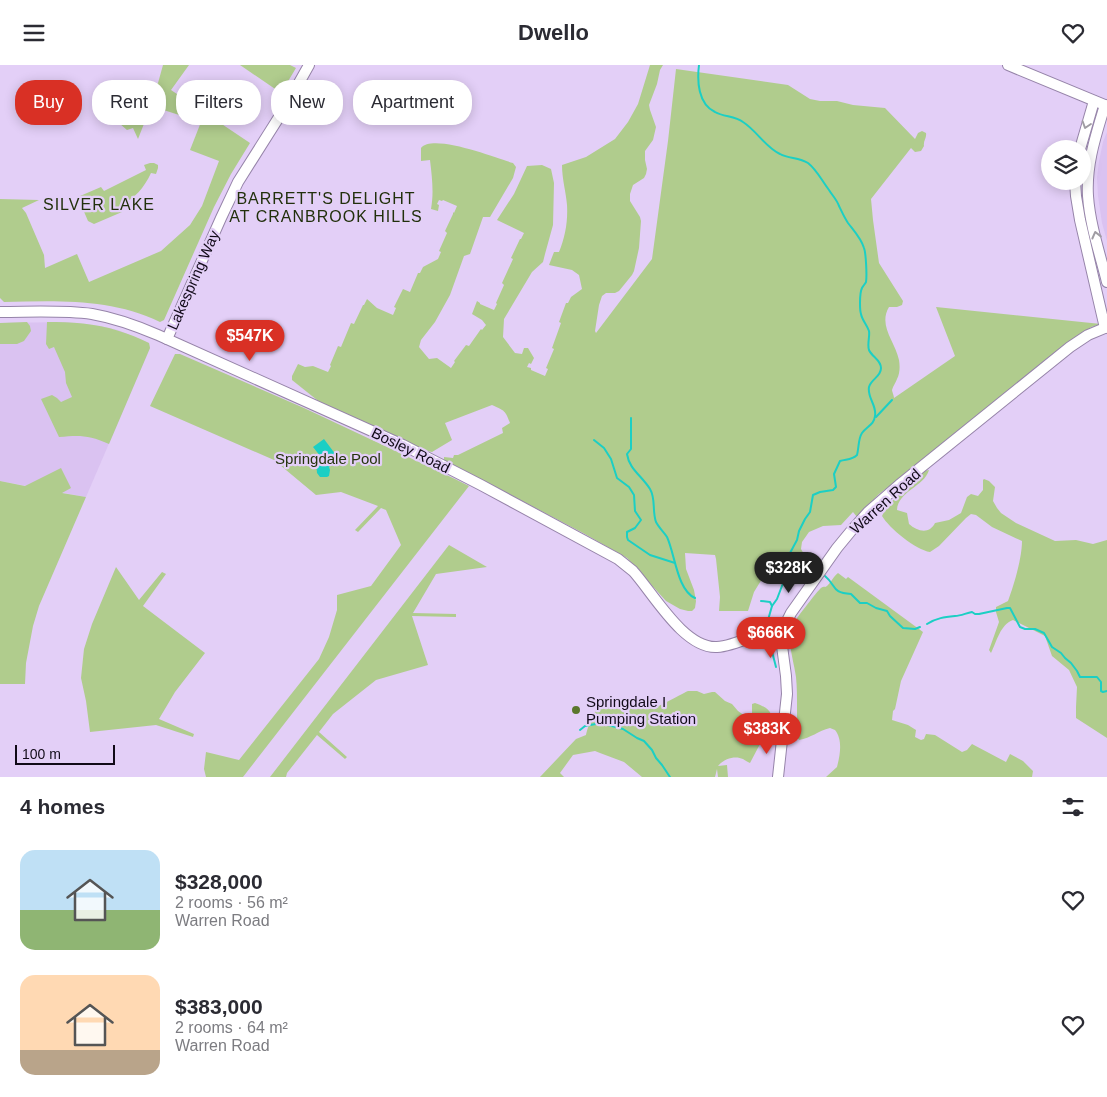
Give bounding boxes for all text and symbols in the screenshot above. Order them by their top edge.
icon: menu [20,19,48,47]
icon: heart [1059,19,1087,47]
text: Dwello [518,20,589,45]
chip: Buy [15,80,82,125]
chip: Rent [92,80,166,125]
chip: Filters [176,80,261,125]
chip: New [271,80,343,125]
chip: Apartment [353,80,472,125]
one-way arrow [1082,120,1092,128]
map controls [1041,140,1091,190]
button: layers [1041,140,1091,190]
district label: BARRETT'S DELIGHT AT CRANBROOK HILLS [229,190,423,225]
district label: SILVER LAKE [43,196,155,213]
street label: Lakespring Way [163,227,223,332]
one-way arrow [1091,231,1101,239]
pin: $547K [215,319,285,362]
text: $547K [226,327,274,344]
street label: Bosley Road [369,424,453,476]
park label: Springdale Pool [275,450,381,467]
street label: Warren Road [846,465,924,537]
pin: $328K [754,551,824,594]
text: $328K [765,559,813,576]
pin: $666K [736,617,806,659]
text: $666K [747,624,795,641]
place label: Springdale I Pumping Station [586,693,696,727]
marker: Springdale I Pumping Station [570,704,582,716]
pin: $383K [732,713,802,755]
text: $383K [743,720,791,737]
scale bar [15,742,115,765]
text: 100 m [22,746,61,762]
icon: filters [1059,793,1087,821]
text: 4 homes [20,795,105,818]
icon: home [60,870,120,930]
text: $328,000 [175,870,263,893]
icon: heart [1059,886,1087,914]
text: 2 rooms · 56 m² [175,894,288,911]
text: Warren Road [175,912,270,929]
icon: home [60,995,120,1055]
text: $383,000 [175,995,263,1018]
icon: heart [1059,1011,1087,1039]
text: 2 rooms · 64 m² [175,1019,288,1036]
text: Warren Road [175,1037,270,1054]

